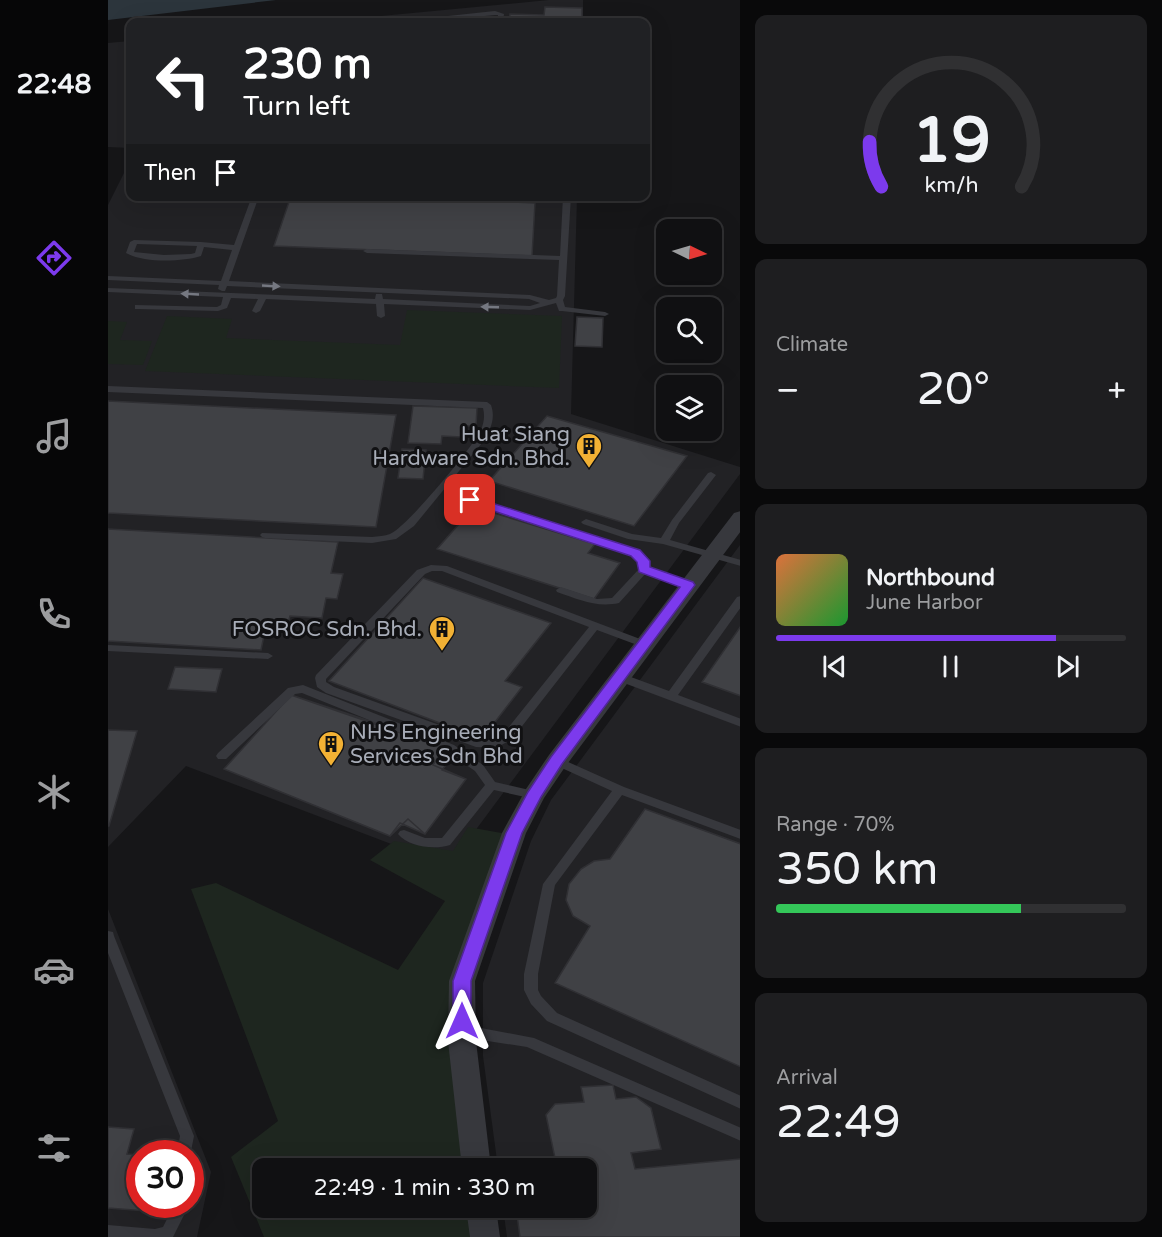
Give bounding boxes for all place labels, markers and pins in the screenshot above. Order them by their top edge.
place label: Huat Siang Hardware Sdn. Bhd. [372,422,570,471]
building icon: Huat Siang Hardware Sdn. Bhd. [574,431,604,469]
pin [444,474,495,525]
building icon: FOSROC Sdn. Bhd. [427,614,457,652]
place label: FOSROC Sdn. Bhd. [232,617,422,642]
place label: NHS Engineering Services Sdn Bhd [350,720,523,769]
building icon: NHS Engineering Services Sdn Bhd [316,729,346,767]

